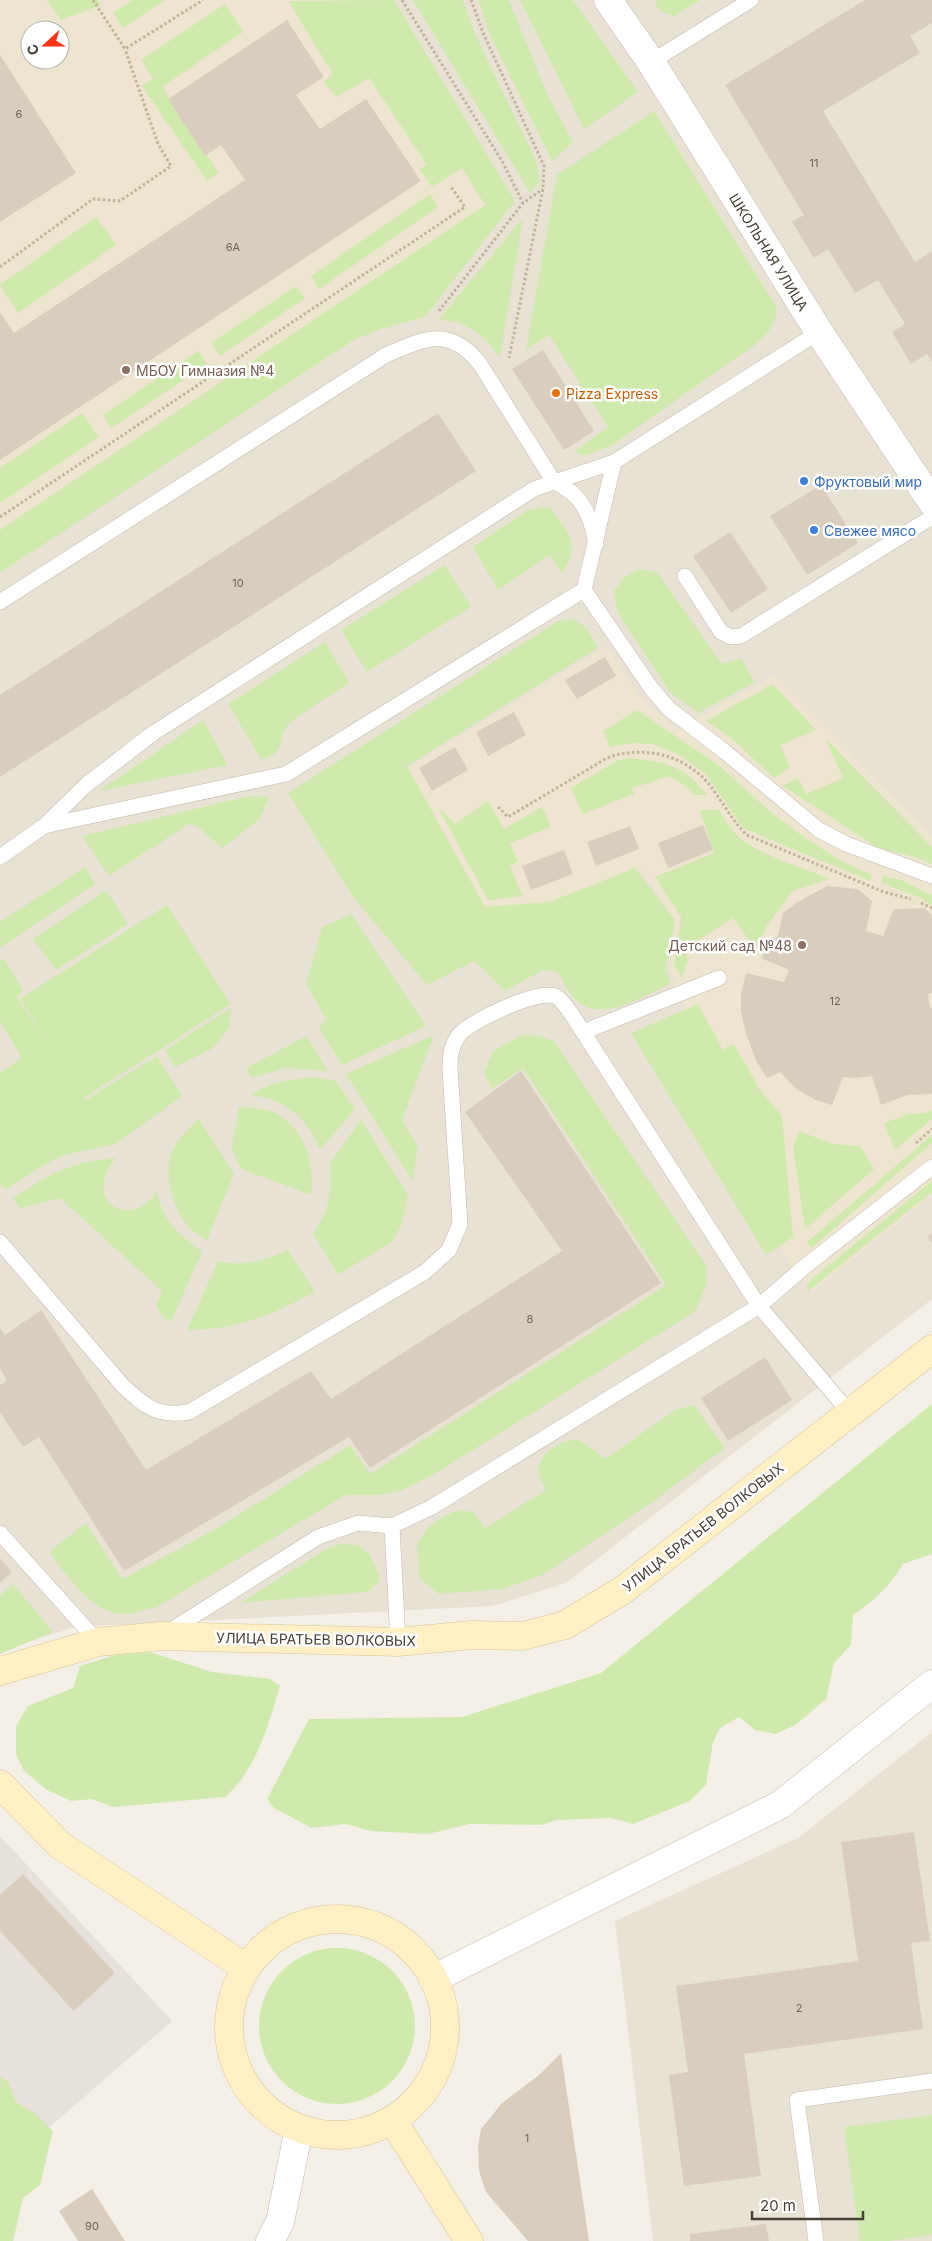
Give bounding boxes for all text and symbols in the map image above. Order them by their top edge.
north arrow [20,20,70,70]
text: С [23,42,42,58]
house number: 6 [16,107,23,121]
house number: 11 [810,156,818,170]
street label: ШКОЛЬНАЯ УЛИЦА [726,190,812,314]
house number: 6А [226,240,241,254]
place label: МБОУ Гимназия №4 [136,362,274,379]
marker: МБОУ Гимназия №4 [120,364,132,376]
place label: Pizza Express [566,385,658,402]
marker: Pizza Express [550,387,562,399]
place label: Фруктовый мир [814,473,922,490]
marker: Фруктовый мир [798,475,810,487]
place label: Свежее мясо [824,522,916,539]
marker: Свежее мясо [808,524,820,536]
house number: 10 [232,576,244,590]
place label: Детский сад №48 [668,937,792,954]
marker: Детский сад №48 [796,939,808,951]
house number: 12 [829,994,841,1008]
house number: 8 [527,1312,534,1326]
street label: УЛИЦА БРАТЬЕВ ВОЛКОВЫХ [619,1459,787,1595]
street label: УЛИЦА БРАТЬЕВ ВОЛКОВЫХ [216,1629,416,1649]
house number: 2 [796,2001,802,2015]
house number: 1 [525,2131,529,2145]
scale bar [752,2188,863,2220]
text: 20 m [760,2196,796,2215]
house number: 90 [85,2219,99,2233]

